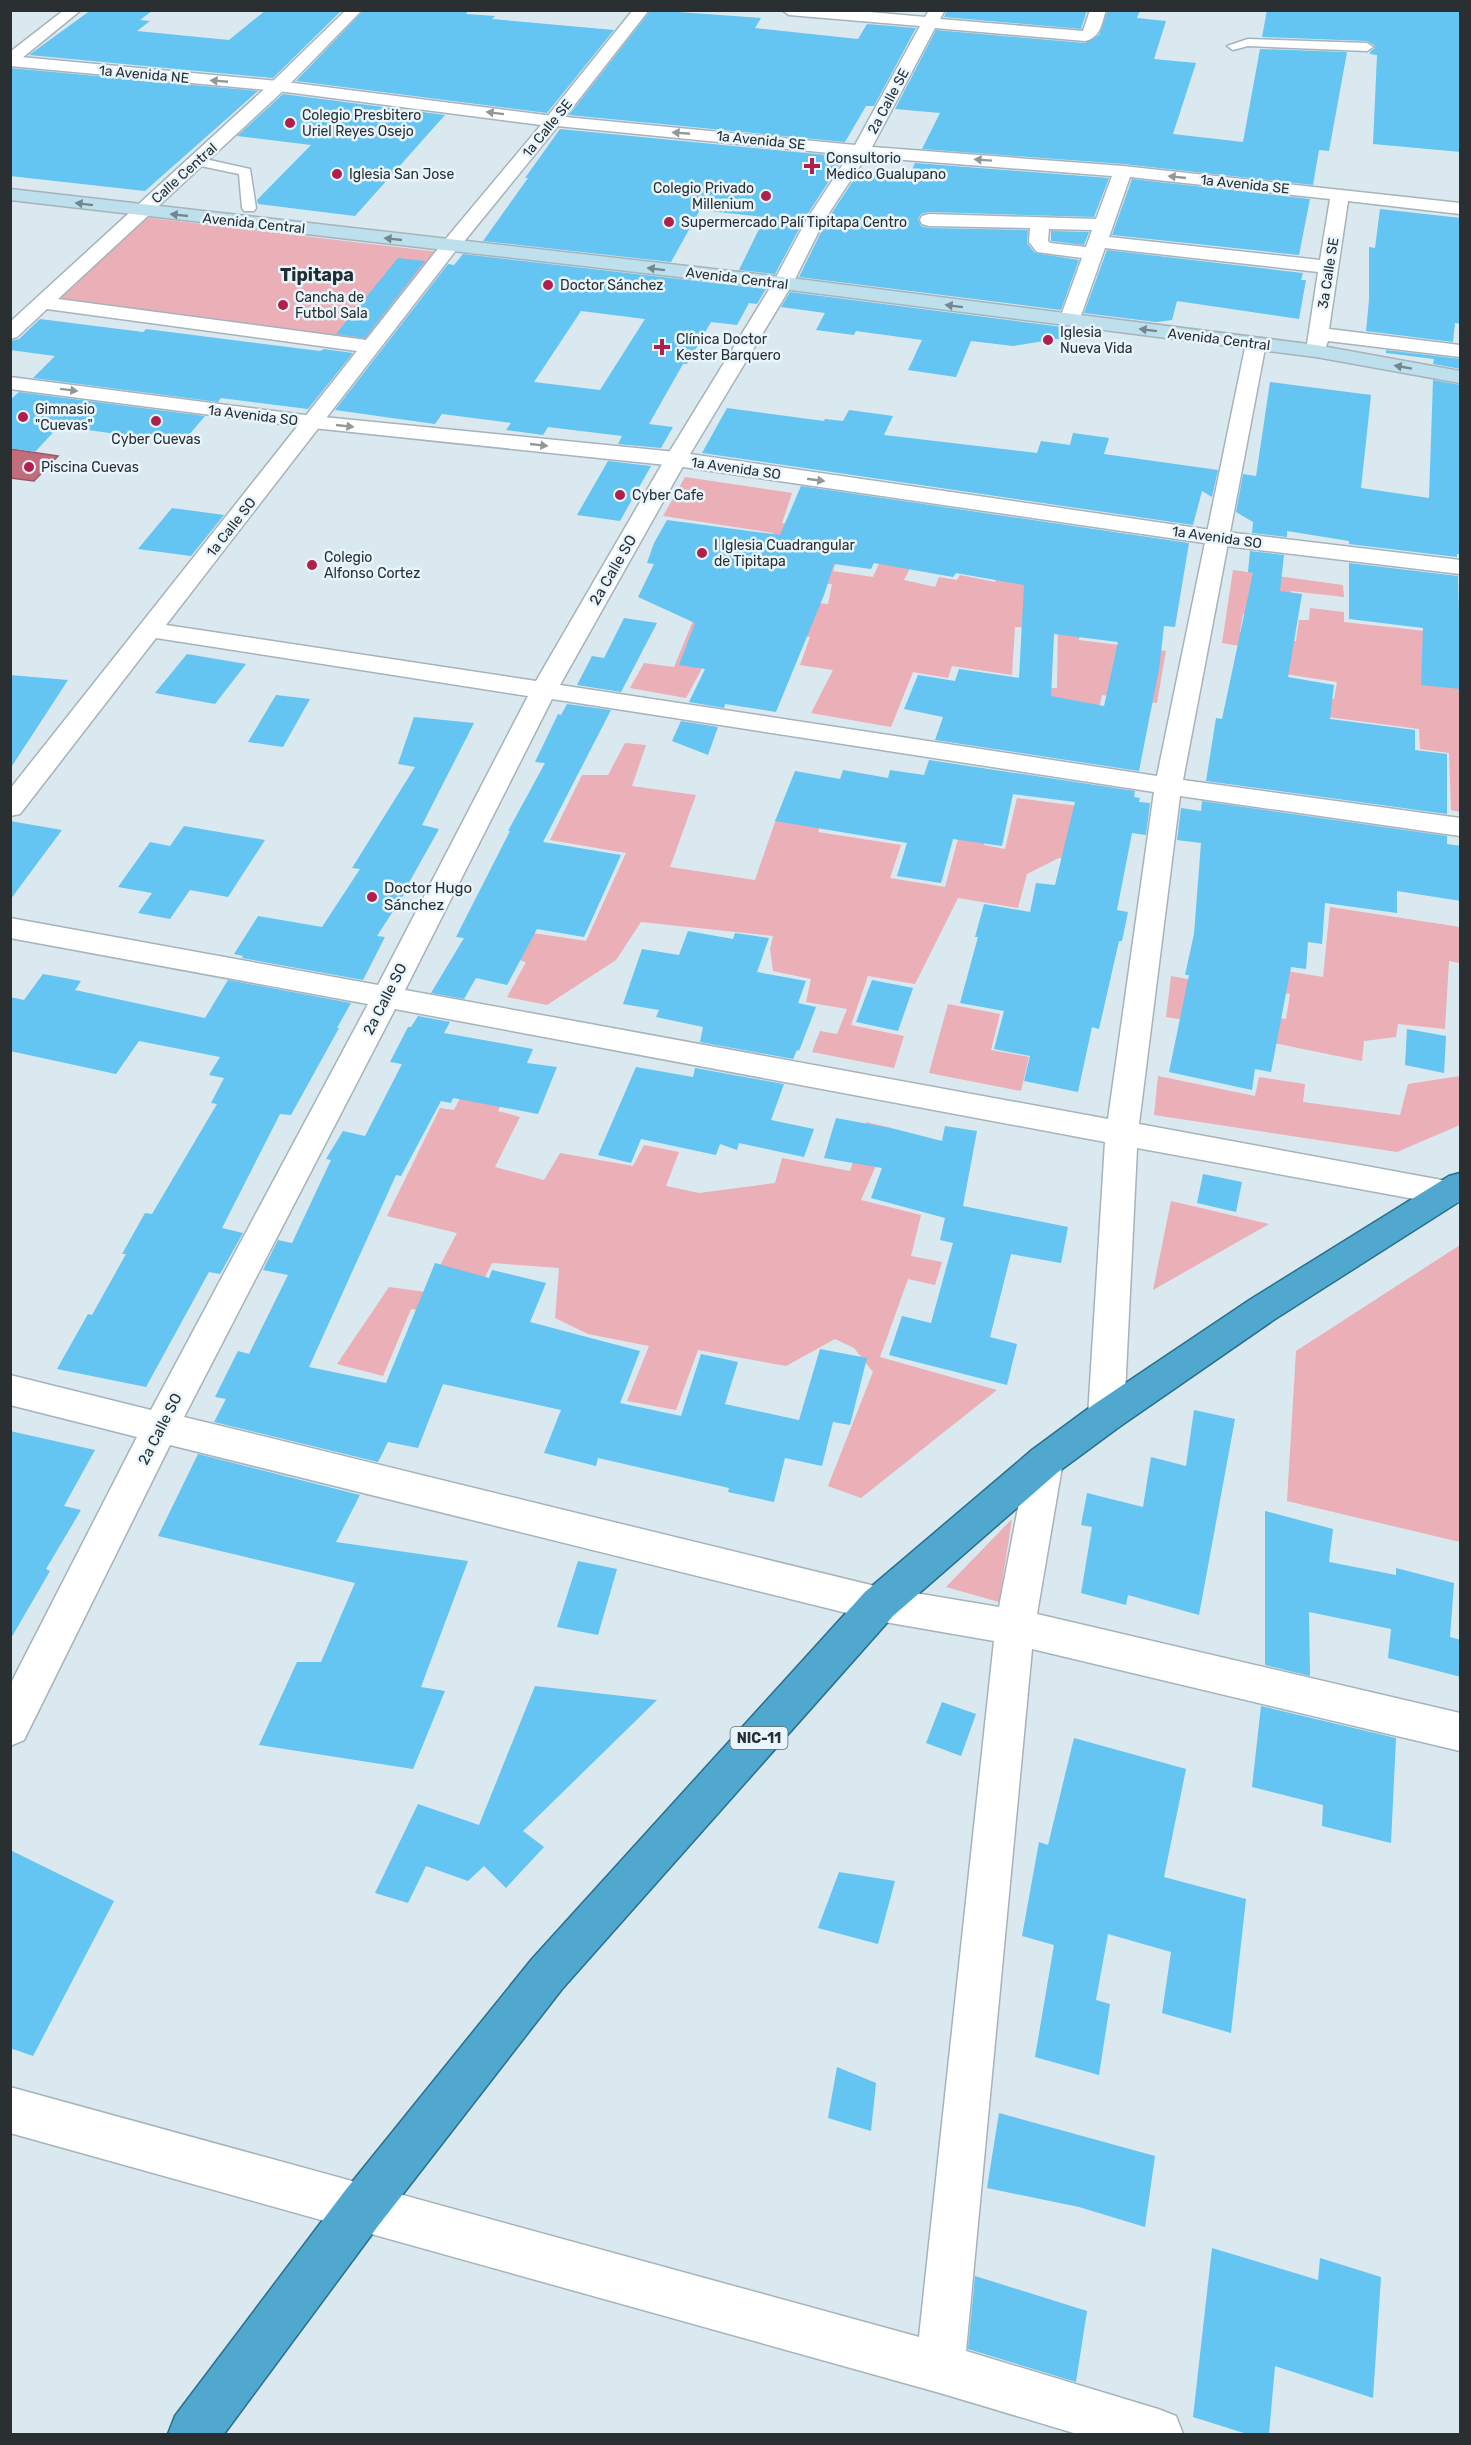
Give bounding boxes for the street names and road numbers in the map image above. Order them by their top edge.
street label: 1a Avenida NE [98,62,190,87]
street label: 2a Calle SE [864,66,913,137]
street label: 1a Calle SE [519,96,576,161]
street label: 1a Avenida SE [715,127,806,154]
street label: Calle Central [148,139,221,207]
street label: 1a Avenida SE [1199,171,1290,198]
street label: Avenida Central [202,210,306,237]
street label: 3a Calle SE [1314,236,1343,310]
street label: Avenida Central [685,264,789,293]
street label: Avenida Central [1167,325,1271,354]
street label: 1a Avenida SO [207,402,299,429]
street label: 1a Avenida SO [690,454,782,483]
street label: 1a Calle SO [203,494,260,560]
street label: 1a Avenida SO [1171,523,1263,552]
street label: 2a Calle SO [586,532,640,608]
street label: 2a Calle SO [359,960,411,1038]
street label: 2a Calle SO [134,1390,186,1468]
road number: NIC-11 [730,1727,788,1749]

